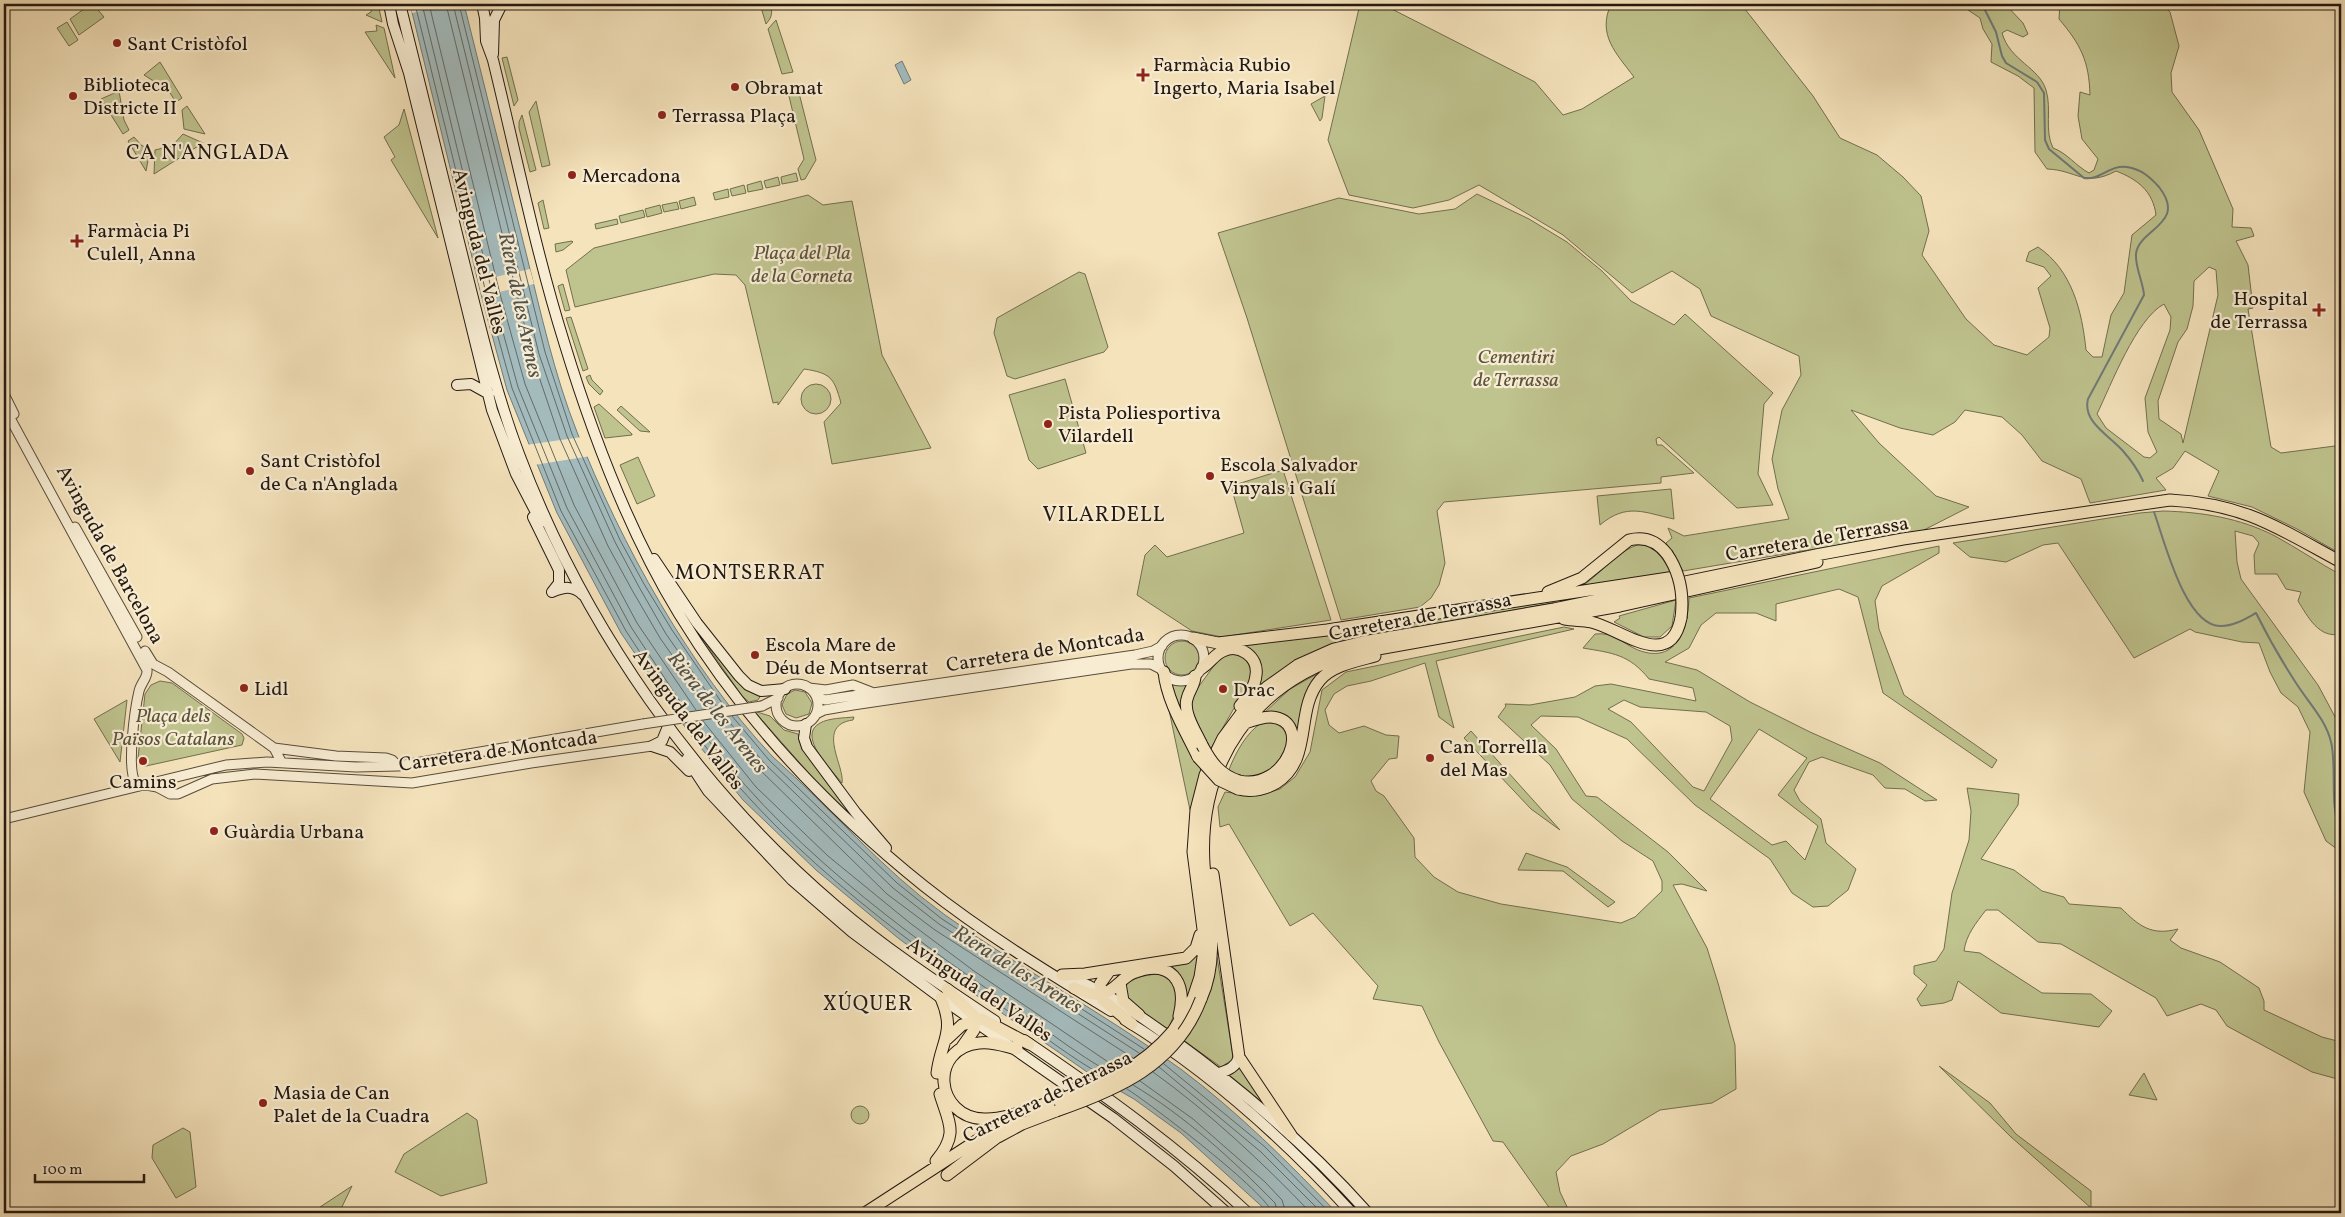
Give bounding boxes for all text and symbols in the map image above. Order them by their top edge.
place label: Sant Cristòfol [127,31,248,59]
marker: Sant Cristòfol [111,37,123,49]
place label: Farmàcia Rubio Ingerto, Maria Isabel [1153,52,1335,103]
marker: Farmàcia Rubio Ingerto, Maria Isabel [1137,69,1149,81]
place label: Biblioteca Districte II [83,72,177,123]
place label: Obramat [745,75,823,103]
marker: Obramat [729,81,741,93]
marker: Biblioteca Districte II [67,90,79,102]
place label: Terrassa Plaça [672,103,796,131]
marker: Terrassa Plaça [656,109,668,121]
district label: CA N'ANGLADA [126,139,290,168]
place label: Mercadona [582,163,681,191]
street label: Avinguda del Vallès [444,166,512,337]
marker: Mercadona [566,169,578,181]
place label: Farmàcia Pi Culell, Anna [87,218,196,269]
water label: Riera de les Arenes [490,230,549,381]
marker: Farmàcia Pi Culell, Anna [71,235,83,247]
park label: Plaça del Pla de la Corneta [751,240,853,291]
place label: Hospital de Terrassa [2210,286,2308,337]
marker: Hospital de Terrassa [2312,303,2326,317]
park label: Cementiri de Terrassa [1473,344,1559,395]
place label: Pista Poliesportiva Vilardell [1058,400,1221,451]
marker: Pista Poliesportiva Vilardell [1042,418,1054,430]
place label: Sant Cristòfol de Ca n'Anglada [260,448,398,499]
place label: Escola Salvador Vinyals i Galí [1220,452,1358,503]
street label: Avinguda de Barcelona [48,460,170,650]
marker: Sant Cristòfol de Ca n'Anglada [244,465,256,477]
marker: Escola Salvador Vinyals i Galí [1204,470,1216,482]
district label: VILARDELL [1042,501,1166,530]
street label: Carretera de Terrassa [1724,510,1911,570]
district label: MONTSERRAT [675,559,825,588]
street label: Carretera de Terrassa [1327,587,1514,649]
street label: Carretera de Montcada [944,621,1147,680]
place label: Escola Mare de Déu de Montserrat [765,632,928,683]
street label: Avinguda del Vallès [625,644,750,797]
water label: Riera de les Arenes [660,646,774,780]
marker: Escola Mare de Déu de Montserrat [749,649,761,661]
place label: Lidl [254,676,288,704]
place label: Drac [1233,677,1275,705]
marker: Lidl [238,682,250,694]
marker: Drac [1217,683,1229,695]
park label: Plaça dels Països Catalans [111,703,235,754]
street label: Carretera de Montcada [397,724,600,780]
place label: Can Torrella del Mas [1440,734,1547,785]
marker: Can Torrella del Mas [1424,752,1436,764]
marker: Camins [137,755,149,767]
place label: Camins [109,769,177,797]
place label: Guàrdia Urbana [224,819,364,847]
marker: Guàrdia Urbana [208,825,220,837]
water label: Riera de les Arenes [947,919,1088,1022]
street label: Avinguda del Vallès [901,931,1057,1050]
district label: XÚQUER [823,990,913,1019]
street label: Carretera de Terrassa [958,1045,1137,1151]
place label: Masia de Can Palet de la Cuadra [273,1080,430,1131]
marker: Masia de Can Palet de la Cuadra [257,1097,269,1109]
scale bar [35,1152,144,1184]
text: 100 m [42,1160,82,1181]

